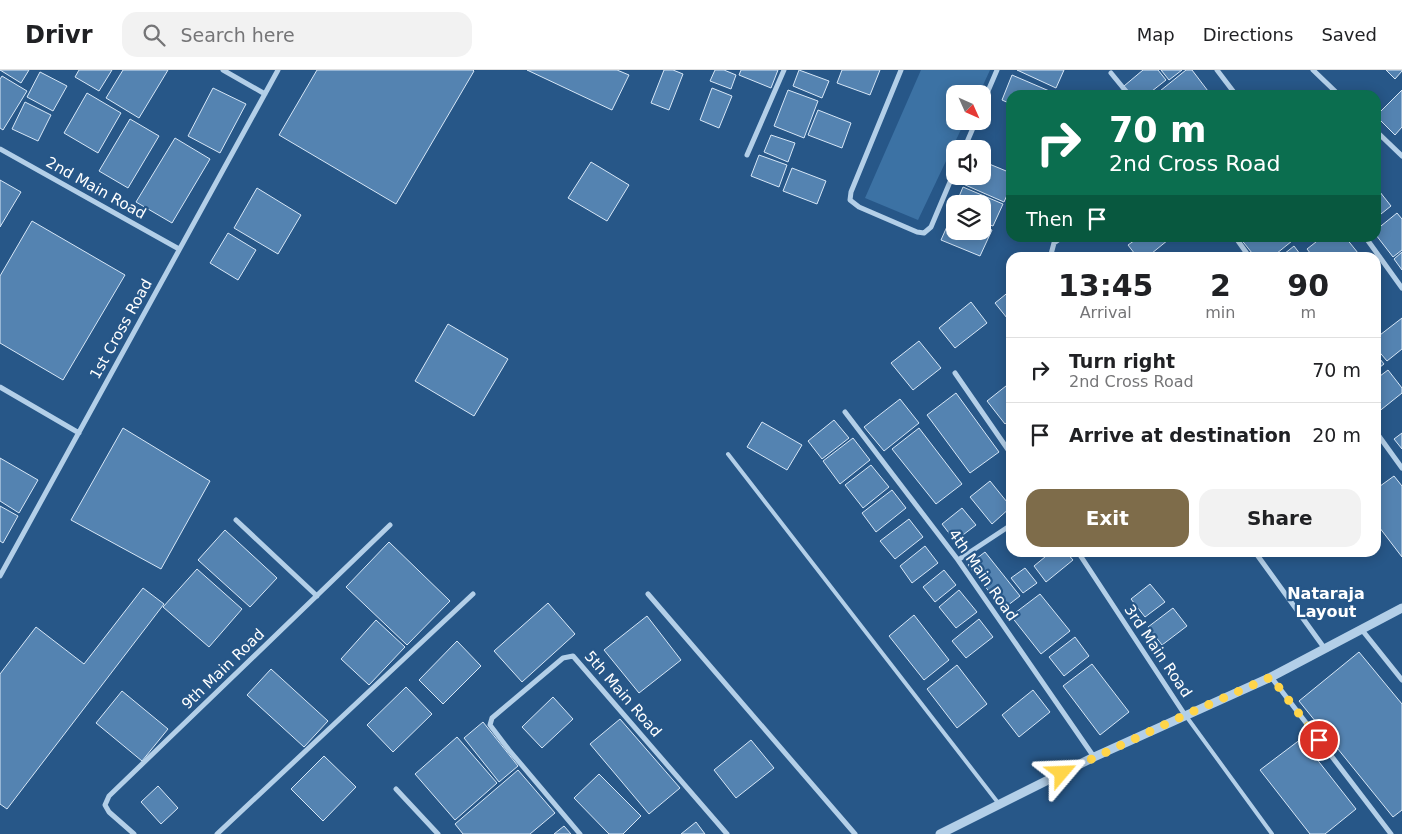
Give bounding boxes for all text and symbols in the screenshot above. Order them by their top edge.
search box [122,12,472,57]
text: Drivr [25,21,92,49]
icon: search [140,21,168,49]
text: Search here [180,24,295,46]
text: Map [1137,24,1175,45]
text: Directions [1203,24,1293,45]
text: Saved [1321,24,1377,45]
north arrow [946,85,991,130]
map controls [946,85,991,240]
icon: right [1026,110,1091,175]
text: 70 m [1109,110,1206,150]
button: sound [946,140,991,185]
text: 2nd Cross Road [1109,151,1280,176]
street label: 2nd Main Road [43,153,149,223]
button: layers [946,195,991,240]
icon: arrive [1083,205,1111,233]
text: Then [1026,208,1073,230]
text: 13:45 [1058,268,1153,303]
text: 2 [1210,268,1231,303]
text: 90 [1287,268,1329,303]
street label: 1st Cross Road [86,276,156,382]
text: Arrival [1080,303,1132,322]
text: min [1205,303,1235,322]
text: m [1300,303,1316,322]
text: Turn right [1069,350,1175,372]
icon: right [1026,356,1054,384]
text: 70 m [1312,359,1361,381]
text: 2nd Cross Road [1069,372,1194,391]
icon: arrive [1026,421,1054,449]
text: Arrive at destination [1069,424,1291,446]
text: 20 m [1312,424,1361,446]
button: Exit [1026,489,1189,547]
button: Share [1199,489,1361,547]
street label: 4th Main Road [945,526,1021,624]
district label: Nataraja Layout [1287,584,1365,621]
street label: 3rd Main Road [1120,601,1196,701]
street label: 9th Main Road [178,625,268,713]
street label: 5th Main Road [581,647,665,741]
pin [1298,719,1340,761]
icon: arrive [1305,726,1333,754]
position arrow [1035,746,1087,798]

